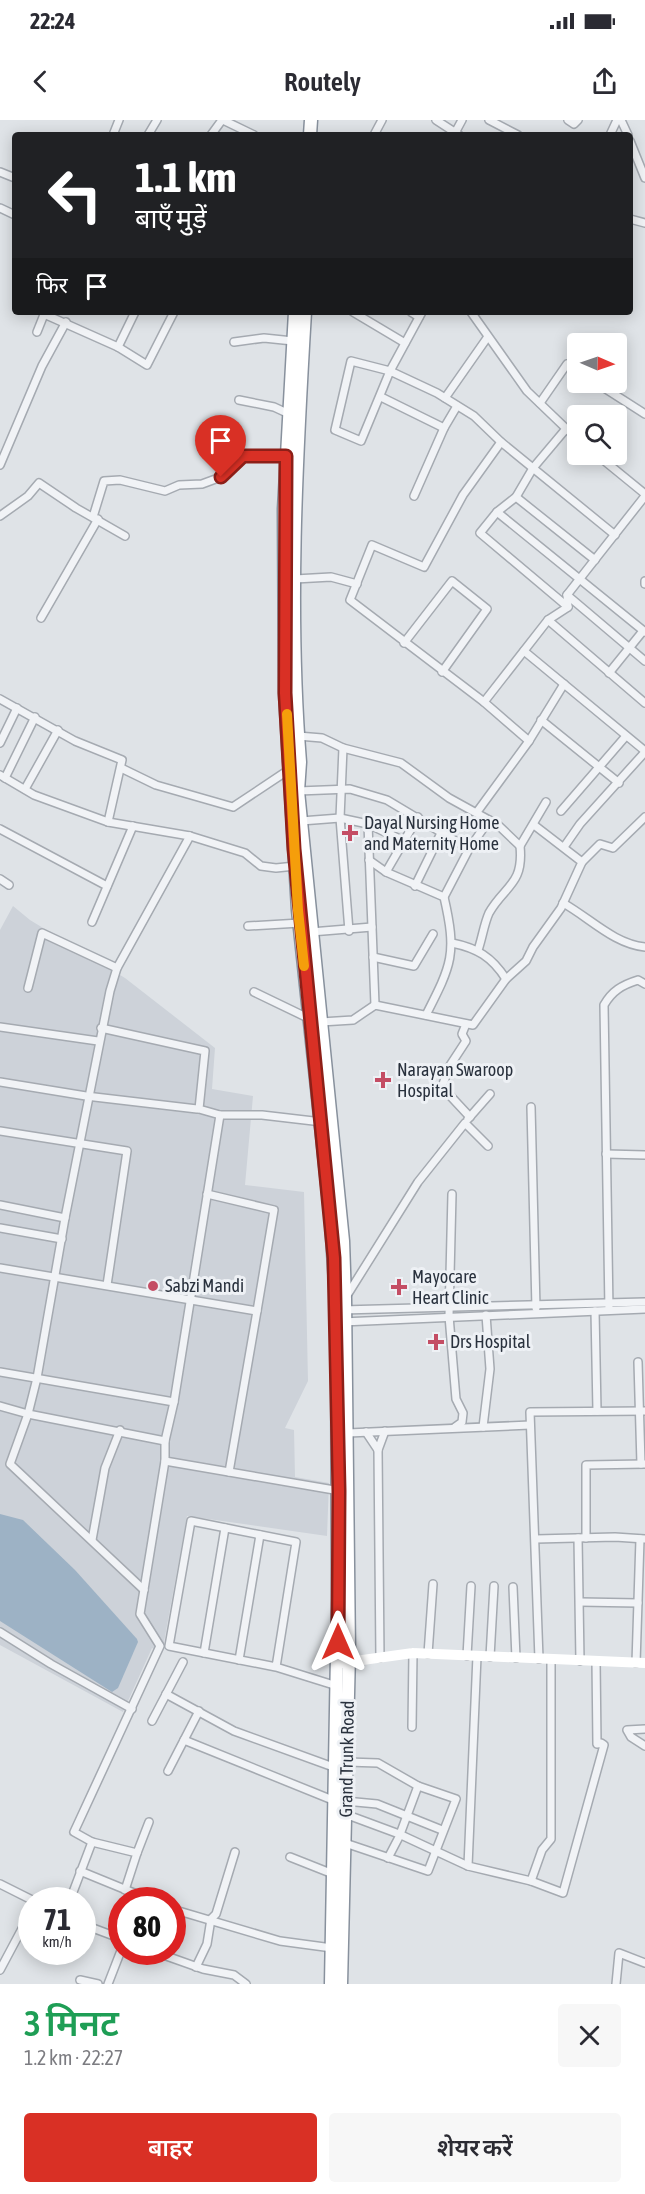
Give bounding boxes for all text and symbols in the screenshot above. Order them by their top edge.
text: 22:24 [30,8,75,34]
icon: back [24,65,57,98]
icon: share [588,65,621,98]
text: Routely [284,66,361,97]
text: 1.1 km [135,153,236,201]
icon: left [36,156,114,234]
text: बाएँ मुड़ें [135,203,207,234]
icon: arrive [80,270,113,303]
text: फिर [36,272,68,298]
north arrow [567,333,627,393]
map controls [567,333,627,465]
button: search [567,405,627,465]
pin [195,415,246,477]
icon: arrive [204,424,237,457]
place label: Dayal Nursing Home and Maternity Home [364,812,499,854]
marker: Dayal Nursing Home and Maternity Home [341,824,359,842]
place label: Narayan Swaroop Hospital [397,1059,513,1101]
marker: Narayan Swaroop Hospital [374,1071,392,1089]
place label: Mayocare Heart Clinic [412,1266,489,1308]
place label: Sabzi Mandi [165,1275,244,1296]
marker: Mayocare Heart Clinic [390,1278,408,1296]
marker: Sabzi Mandi [146,1279,160,1293]
place label: Drs Hospital [450,1331,531,1352]
marker: Drs Hospital [427,1333,445,1351]
position arrow [306,1610,370,1674]
street label: Grand Trunk Road [335,1700,358,1818]
speed limit sign: 80 [108,1887,186,1965]
text: 71 [43,1902,71,1936]
text: km/h [42,1933,72,1950]
text: 3 मिनट [24,2002,119,2044]
button: close [558,2004,621,2067]
text: 1.2 km · 22:27 [24,2046,123,2069]
button: बाहर [24,2113,317,2182]
button: शेयर करें [329,2113,621,2182]

